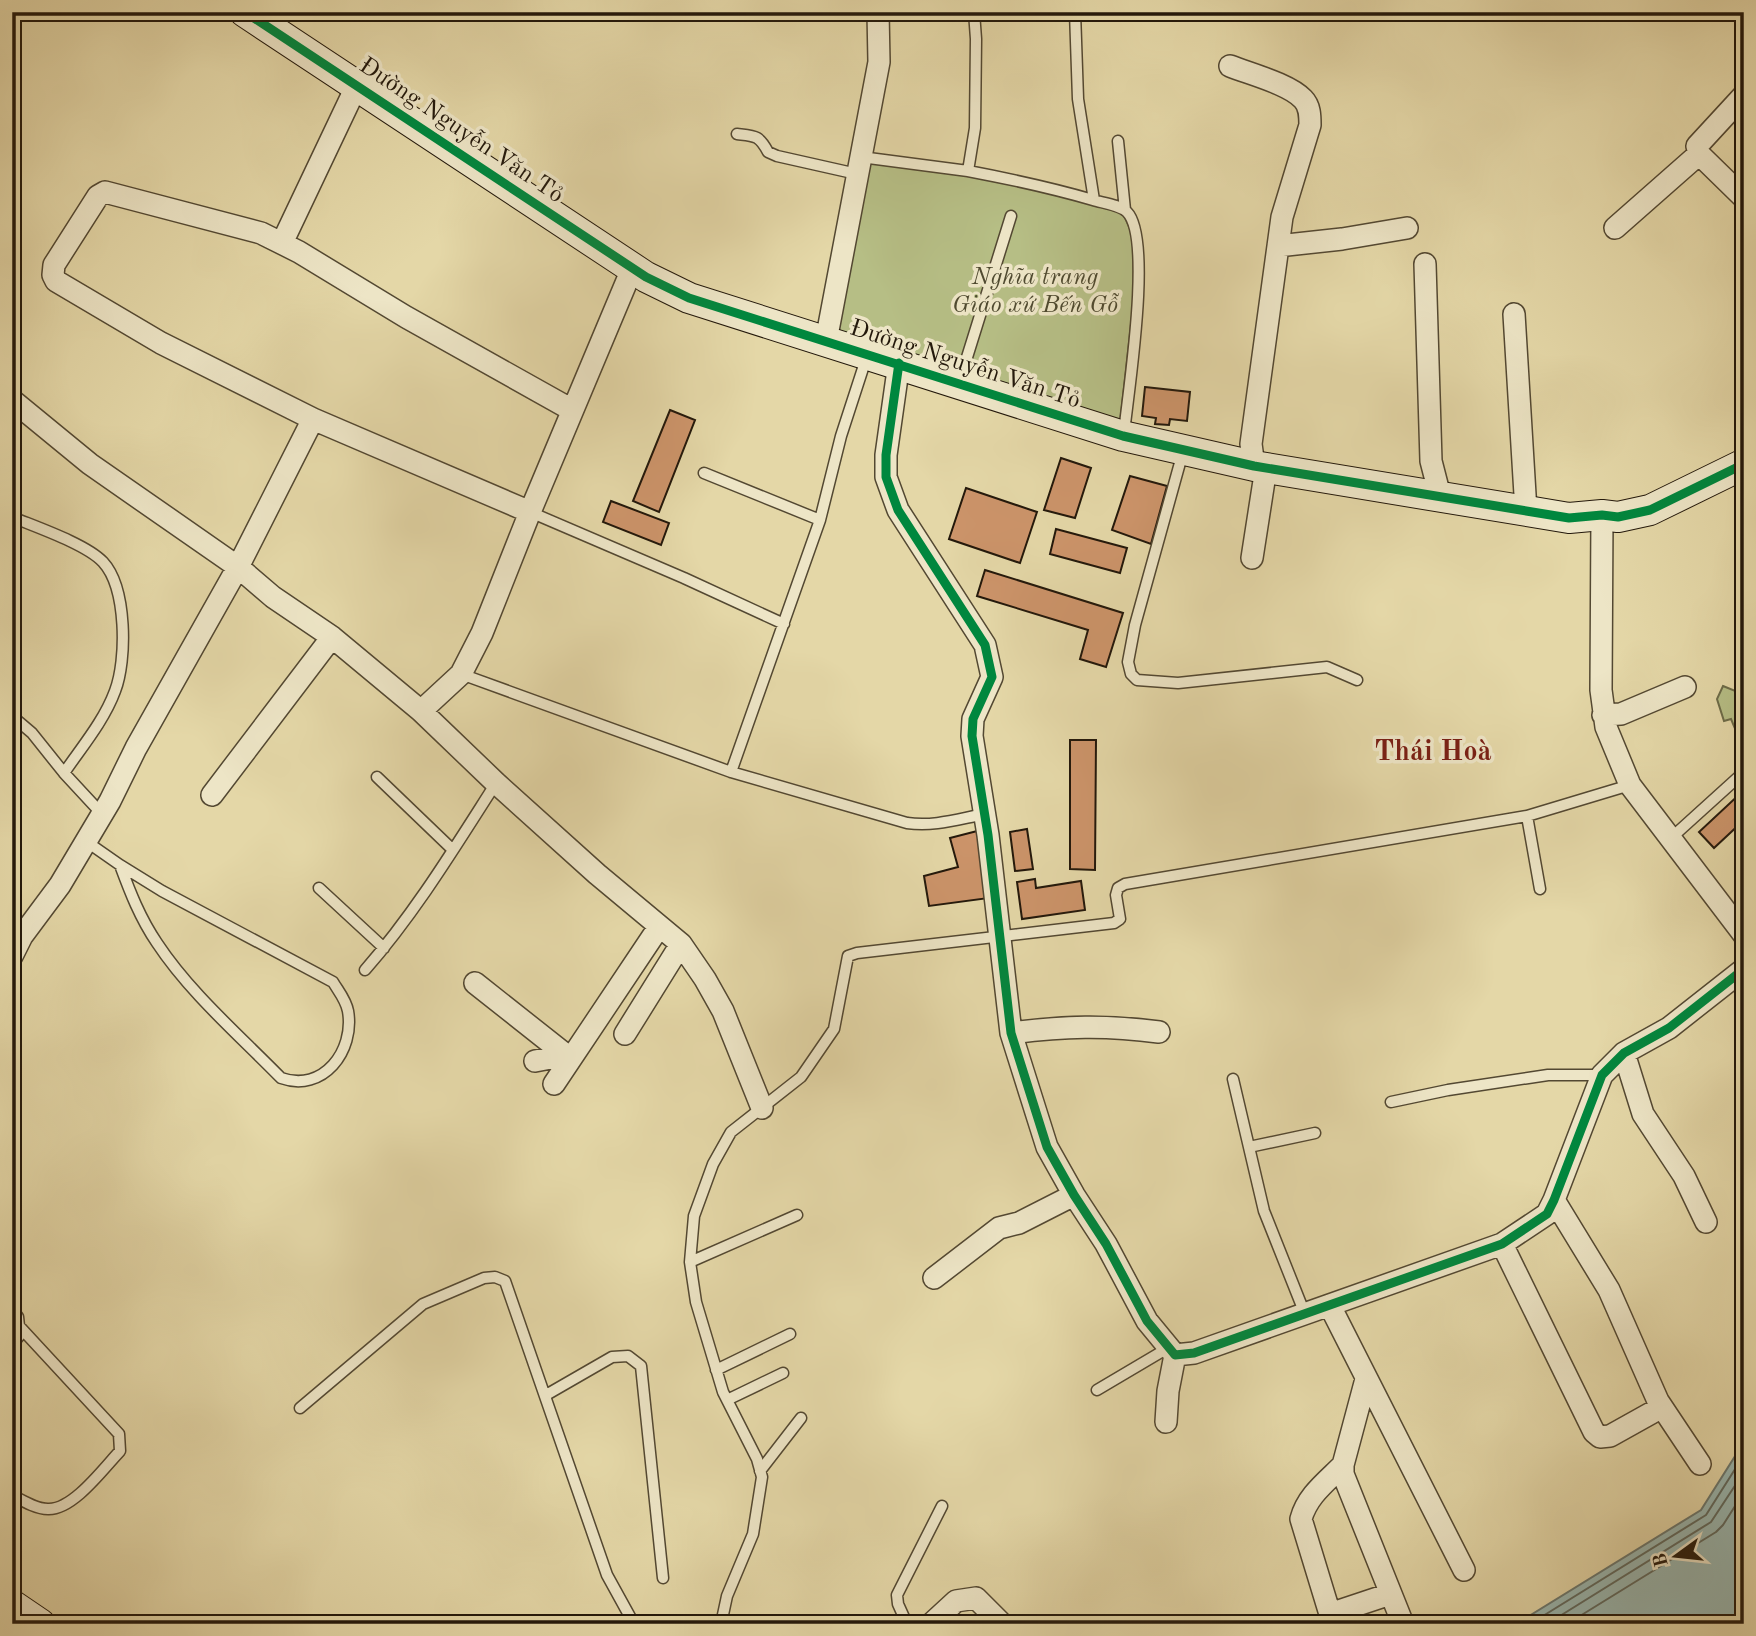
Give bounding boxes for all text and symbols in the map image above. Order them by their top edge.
street label: Đường Nguyễn Văn Tỏ [354,52,569,208]
park label: Nghĩa trang Giáo xứ Bến Gỗ [952,266,1120,318]
street label: Đường Nguyễn Văn Tỏ [847,314,1084,414]
district label: Thái Hoà [1374,739,1492,767]
north arrow [1640,1520,1710,1590]
text: B [1651,1551,1673,1569]

